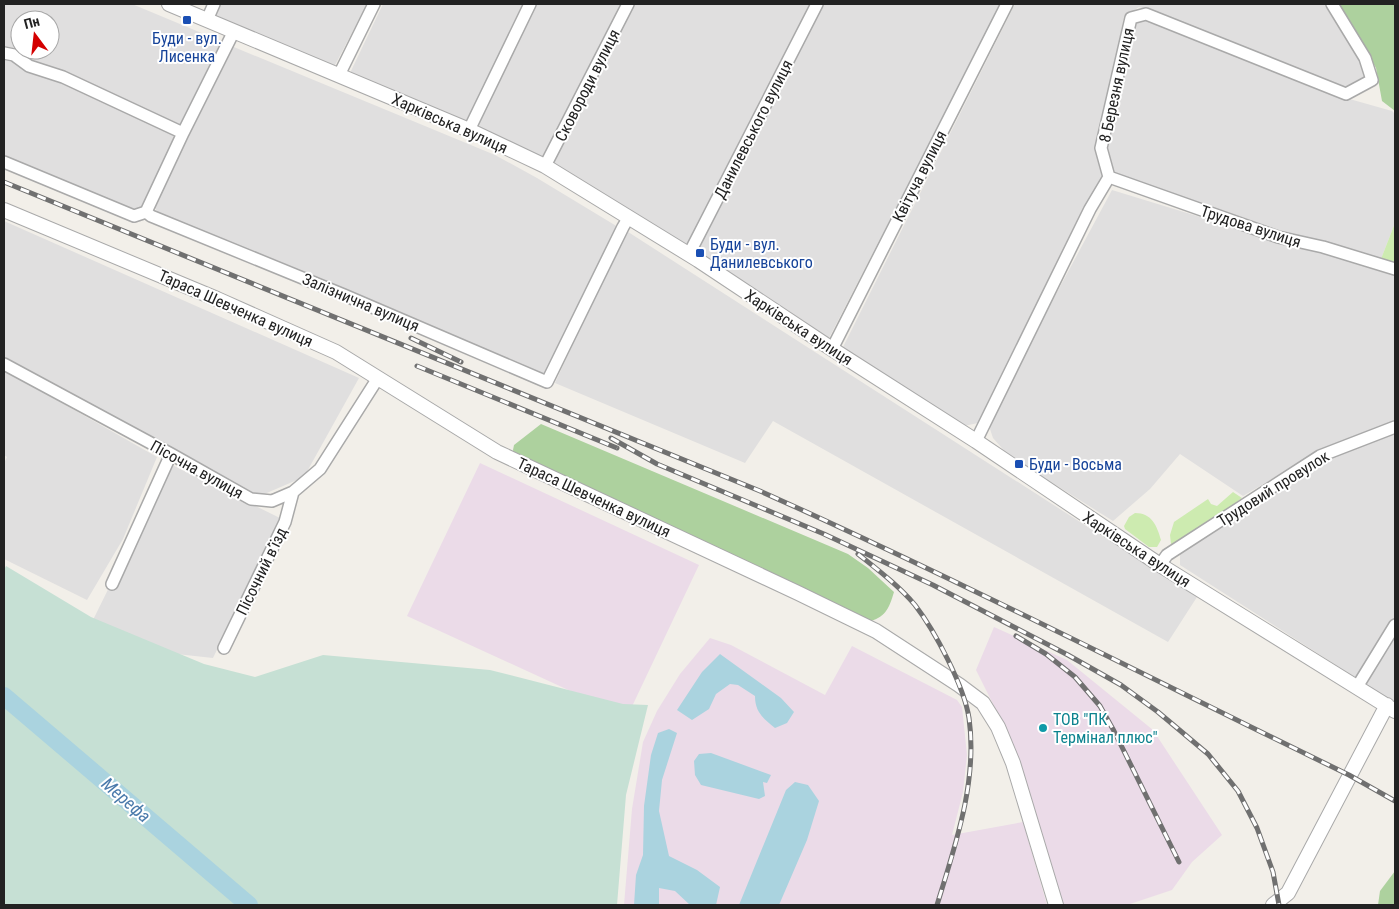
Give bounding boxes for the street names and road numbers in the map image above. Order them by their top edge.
street label: Сковороди вулиця [551,26,624,144]
street label: 8 Березня вулиця [1095,26,1138,144]
street label: Данилевського вулиця [710,57,797,202]
street label: Харківська вулиця [389,89,511,157]
street label: Квітуча вулиця [888,127,951,225]
street label: Трудова вулиця [1198,201,1303,252]
street label: Тараса Шевченка вулиця [156,266,316,351]
street label: Залізнична вулиця [299,269,422,336]
street label: Харківська вулиця [741,285,856,369]
street label: Пісочна вулиця [147,436,246,503]
street label: Трудовий провулок [1214,446,1333,531]
street label: Тараса Шевченка вулиця [514,454,674,541]
street label: Харківська вулиця [1079,507,1194,591]
street label: Пісочний в’їзд [232,524,291,618]

